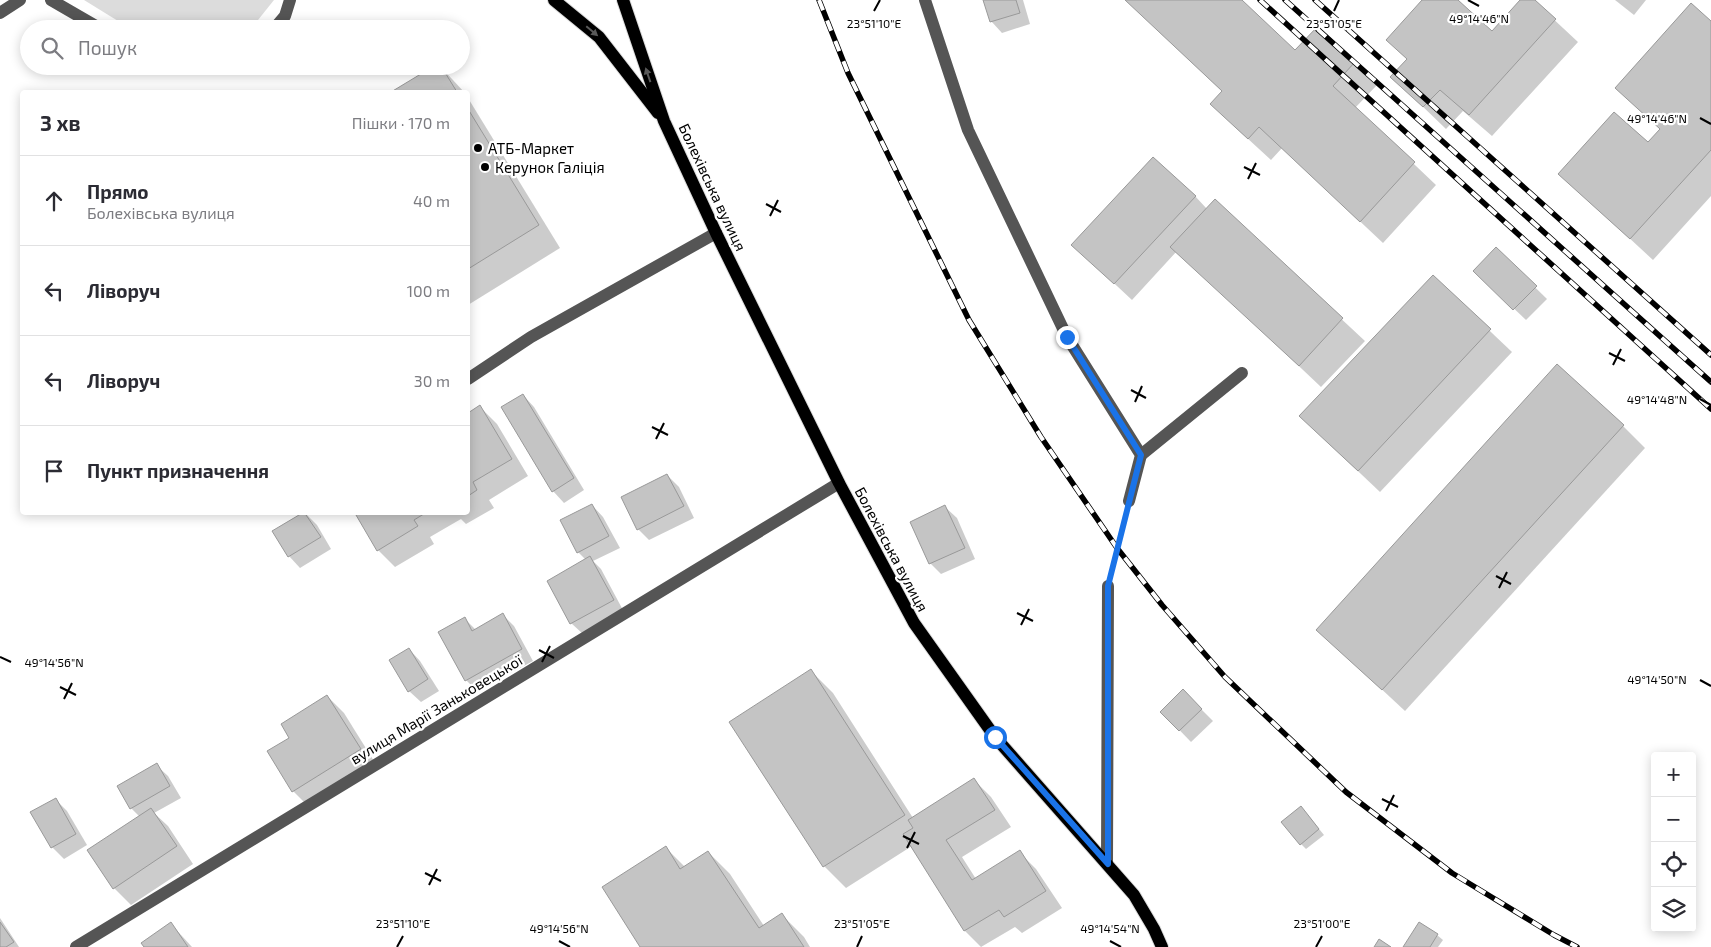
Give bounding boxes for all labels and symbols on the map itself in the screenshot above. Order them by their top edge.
text: 49°14'46"N [1449,11,1509,25]
text: 23°51'10"E [847,16,902,30]
text: 23°51'05"E [1306,16,1362,30]
one-way arrow [585,26,598,37]
one-way arrow [644,67,652,82]
text: 49°14'46"N [1627,111,1687,125]
street label: Болехівська вулиця [675,120,750,254]
place label: АТБ-Маркет [488,139,574,157]
marker: АТБ-Маркет [472,142,484,154]
place label: Керунок Галіція [495,158,605,177]
marker: Керунок Галіція [479,161,491,173]
route end [1056,326,1079,349]
text: 49°14'48"N [1627,392,1687,406]
street label: Болехівська вулиця [851,484,932,615]
street label: вулиця Марії Заньковецької [347,650,526,768]
text: 49°14'56"N [24,655,84,669]
text: 49°14'50"N [1627,672,1687,686]
route start [984,726,1007,749]
text: 23°51'10"E [376,916,431,930]
text: 23°51'05"E [834,916,890,930]
text: 23°51'00"E [1294,916,1351,930]
text: 49°14'56"N [529,921,589,935]
text: 49°14'54"N [1080,921,1140,935]

